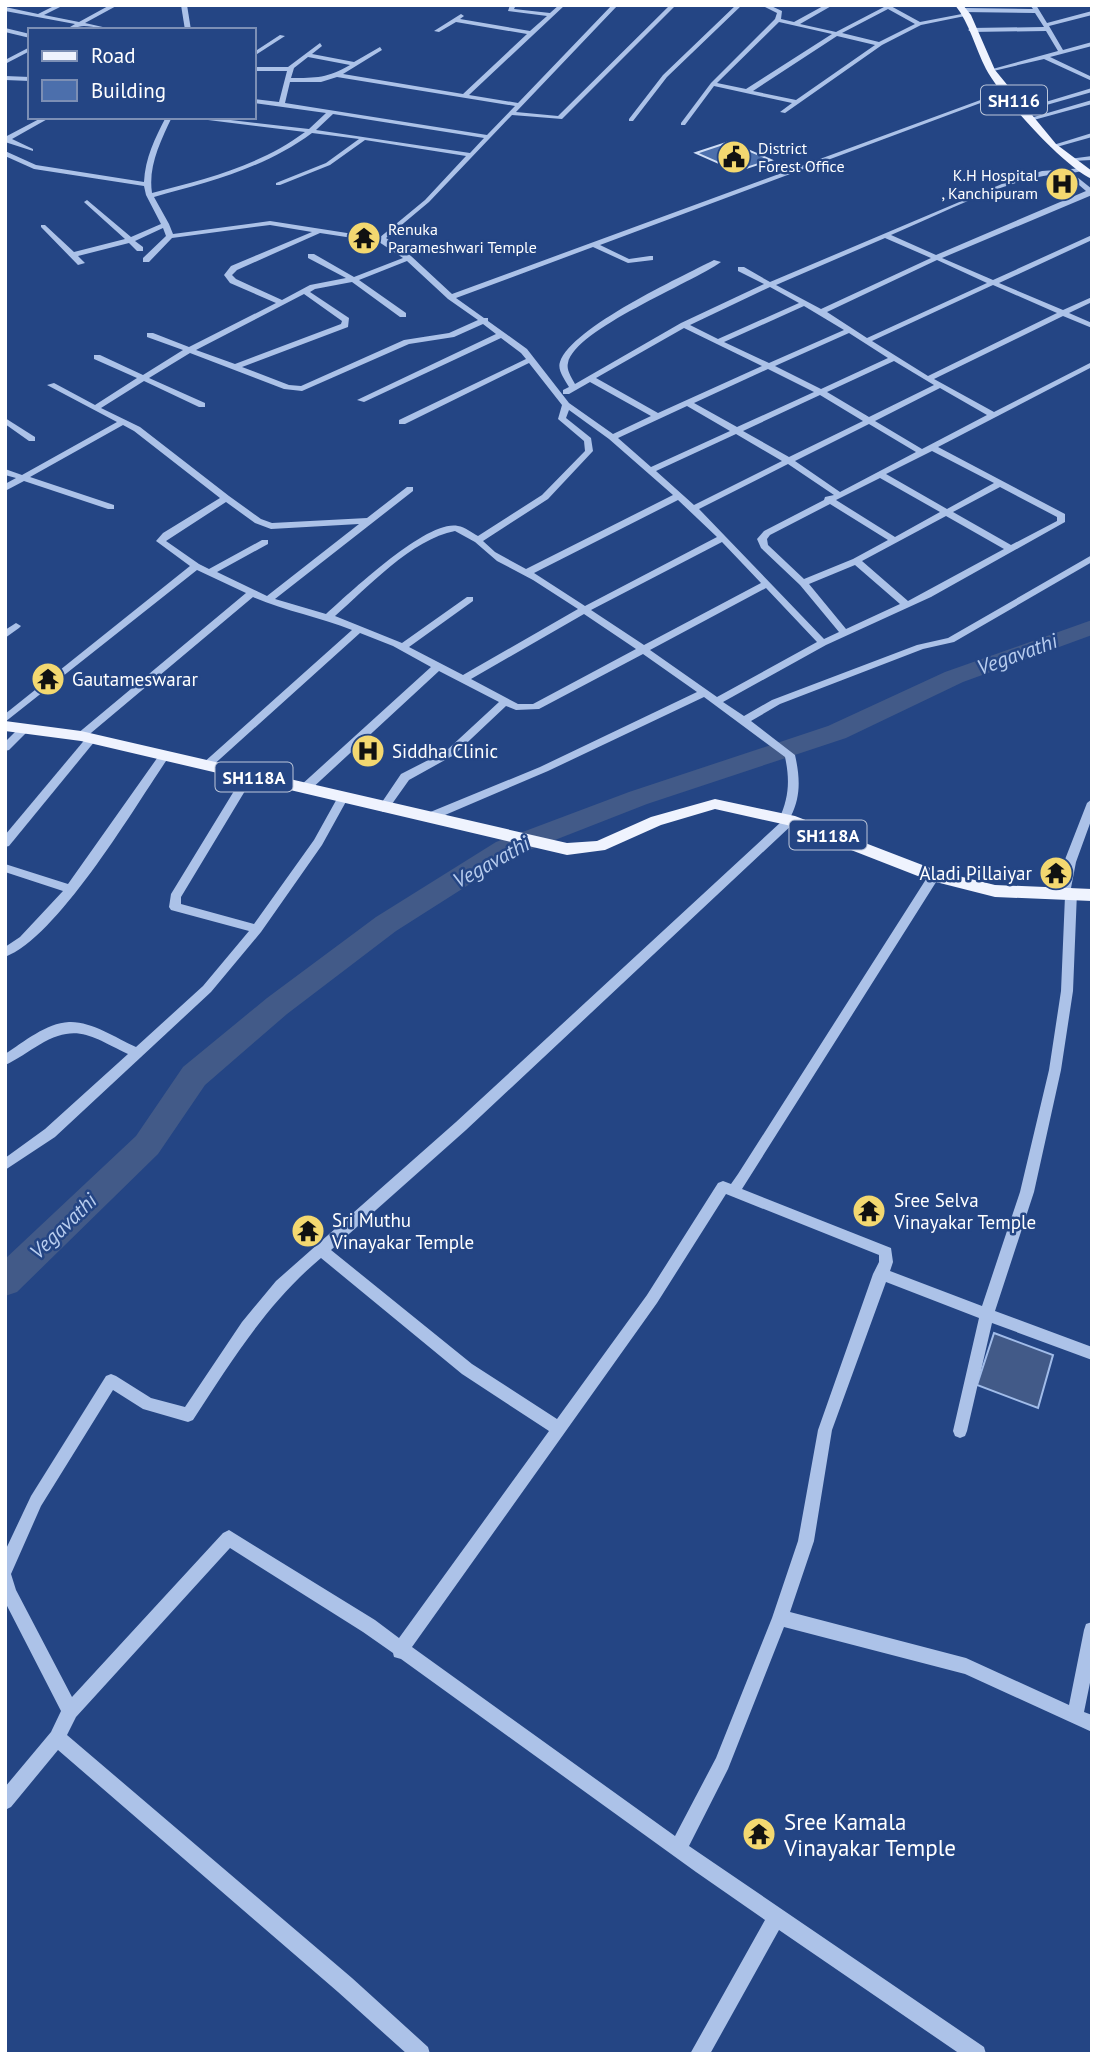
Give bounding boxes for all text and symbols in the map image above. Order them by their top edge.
legend [28,28,256,119]
text: Road [91,42,135,69]
text: Building [91,77,166,104]
road number: SH116 [981,86,1047,114]
public building icon: District Forest Office [715,138,753,176]
place label: District Forest Office [758,138,845,176]
place label: K.H Hospital , Kanchipuram [941,165,1038,203]
hospital icon: K.H Hospital , Kanchipuram [1043,165,1081,203]
temple icon: Renuka Parameshwari Temple [345,219,383,257]
place label: Renuka Parameshwari Temple [388,219,537,257]
water label: Vegavathi [973,627,1061,681]
temple icon: Gautameswarar [29,660,67,698]
place label: Gautameswarar [72,667,199,691]
hospital icon: Siddha Clinic [349,732,387,770]
place label: Siddha Clinic [392,739,498,763]
road number: SH118A [216,762,292,792]
road number: SH118A [790,820,866,850]
water label: Vegavathi [448,830,535,894]
temple icon: Aladi Pillaiyar [1037,854,1075,892]
place label: Aladi Pillaiyar [919,861,1033,885]
water label: Vegavathi [24,1187,103,1265]
place label: Sree Selva Vinayakar Temple [893,1188,1036,1234]
temple icon: Sree Selva Vinayakar Temple [850,1192,888,1230]
place label: Sri Muthu Vinayakar Temple [331,1208,474,1254]
temple icon: Sri Muthu Vinayakar Temple [289,1212,327,1250]
place label: Sree Kamala Vinayakar Temple [783,1807,956,1862]
temple icon: Sree Kamala Vinayakar Temple [740,1815,778,1853]

